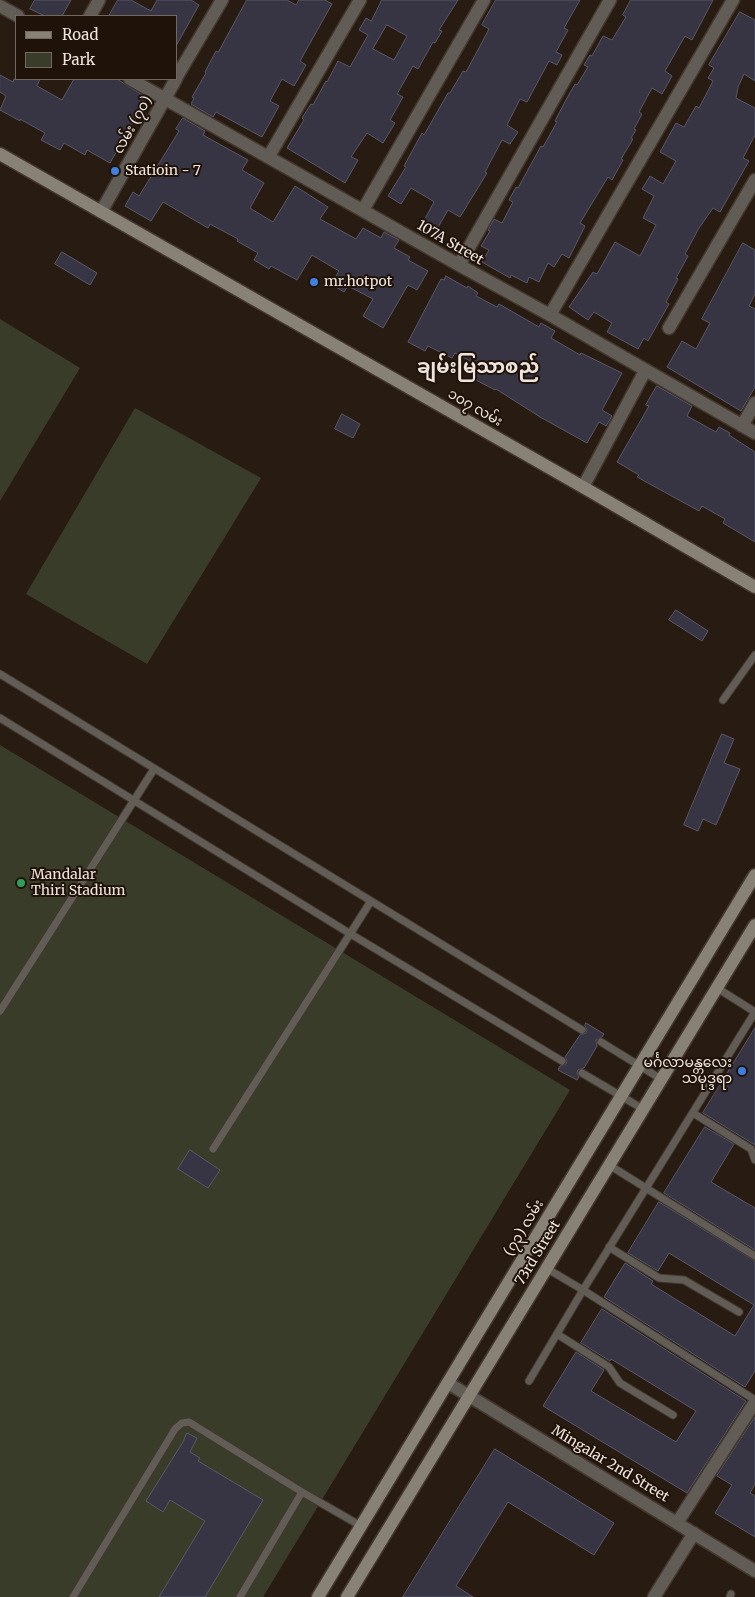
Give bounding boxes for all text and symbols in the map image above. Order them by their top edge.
legend [15,15,178,80]
text: Road [62,25,98,44]
text: Park [62,50,95,69]
street label: လမ်း (၇၀) [110,93,156,157]
place label: Statioin - 7 [125,163,201,179]
marker: Statioin - 7 [109,165,121,177]
street label: 107A Street [414,217,486,269]
place label: mr.hotpot [324,274,392,290]
marker: mr.hotpot [308,276,320,288]
district label: ချမ်းမြသာစည် [417,357,539,379]
street label: ၁၀၇ လမ်း [445,386,505,430]
place label: Mandalar Thiri Stadium [31,867,126,900]
marker: Mandalar Thiri Stadium [15,877,27,889]
place label: မင်္ဂလာမန္တလေး သမုဒ္ဒရာ [644,1055,732,1088]
marker: မင်္ဂလာမန္တလေး သမုဒ္ဒရာ [736,1065,748,1077]
street label: (၇၃) လမ်း [501,1197,547,1259]
street label: 73rd Street [512,1217,564,1289]
street label: Mingalar 2nd Street [548,1422,672,1506]

